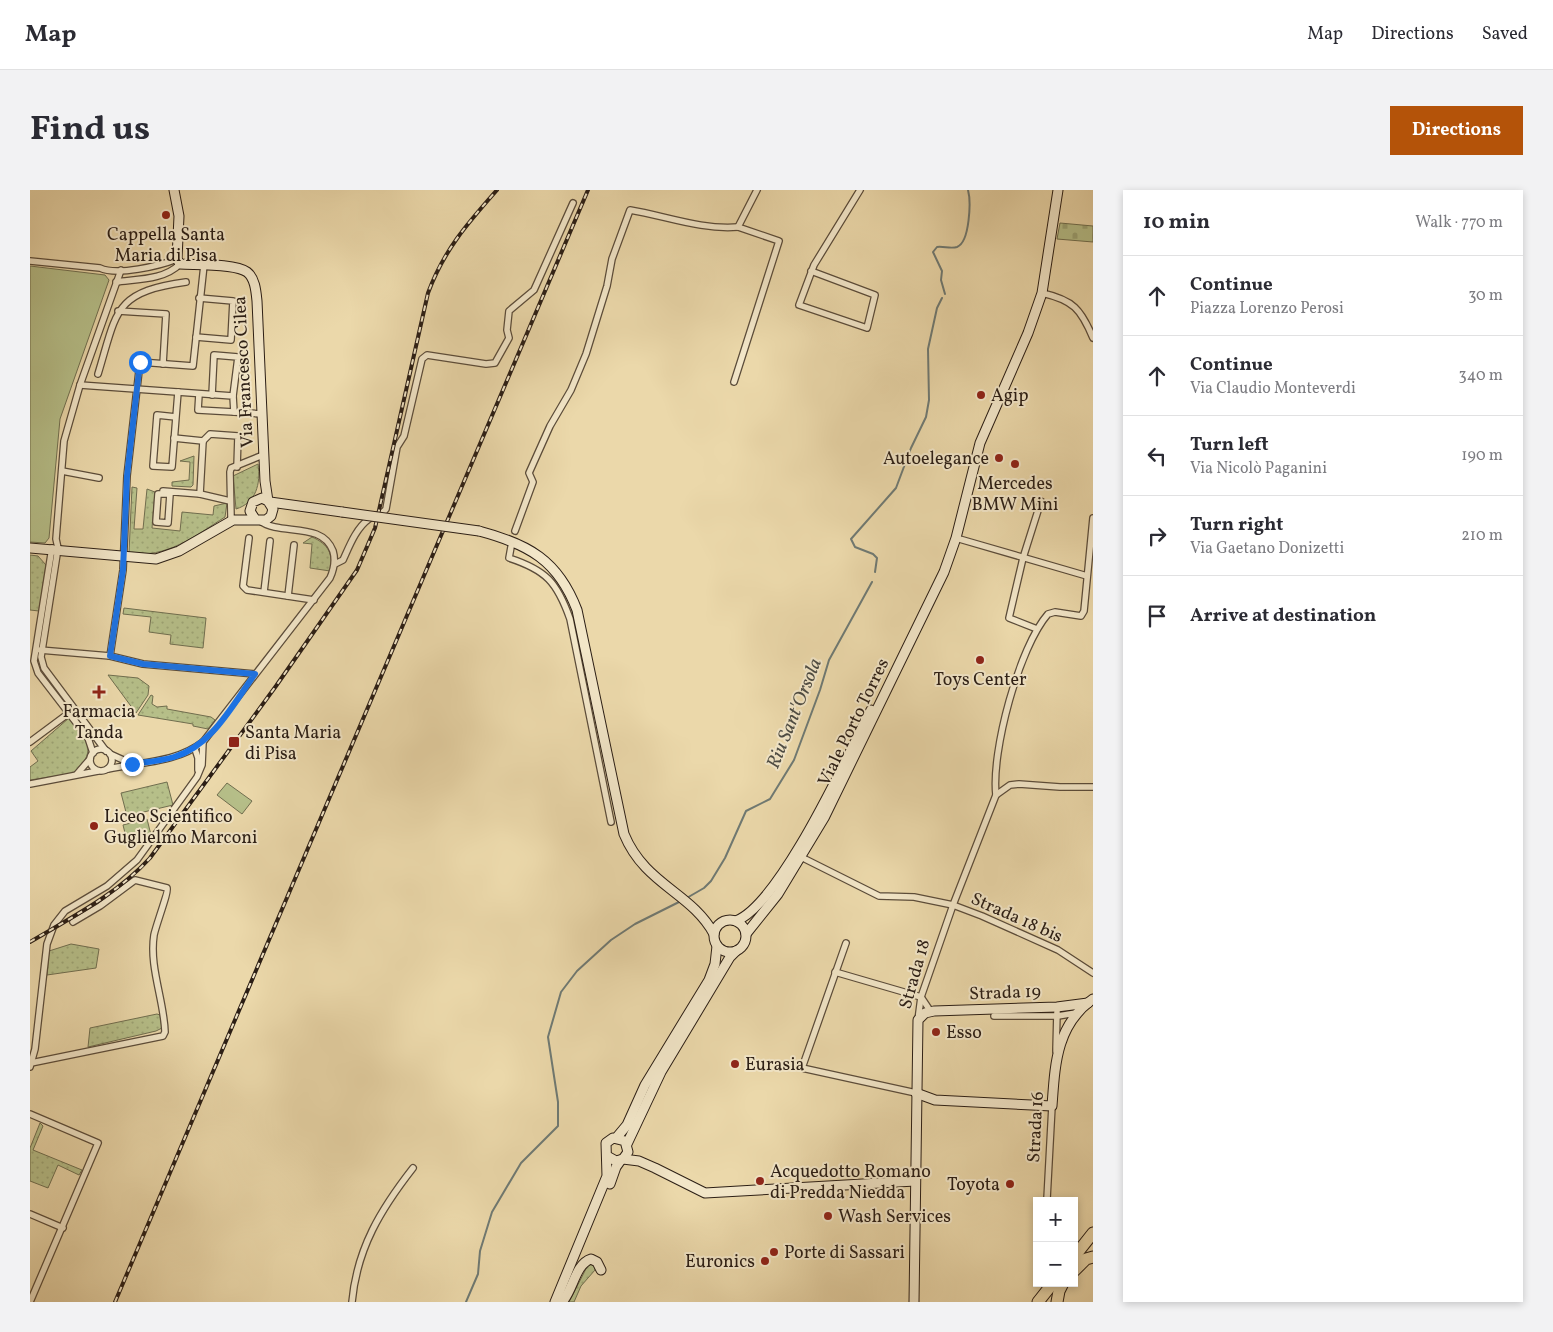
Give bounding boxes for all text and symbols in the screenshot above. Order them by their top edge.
text: Map [25,18,76,52]
text: Map [1307,22,1343,47]
text: Directions [1371,22,1454,47]
text: Saved [1482,22,1528,47]
text: Find us [30,106,150,154]
button: Directions [1390,106,1523,155]
text: 10 min [1143,208,1210,237]
marker: Cappella Santa Maria di Pisa [160,209,172,221]
text: Walk · 770 m [1415,212,1503,234]
place label: Cappella Santa Maria di Pisa [107,223,225,269]
text: Continue [1190,272,1273,298]
icon: ahead [1143,282,1171,310]
text: 30 m [1468,285,1503,307]
street label: Via Francesco Cilea [228,295,261,448]
text: Piazza Lorenzo Perosi [1190,298,1344,320]
route start [129,351,152,374]
text: Continue [1190,352,1273,378]
icon: ahead [1143,362,1171,390]
text: 340 m [1459,365,1503,387]
text: Via Claudio Monteverdi [1190,378,1356,400]
place label: Agip [991,384,1029,409]
marker: Agip [975,389,987,401]
text: Turn left [1190,432,1269,458]
icon: left [1143,442,1171,470]
text: 190 m [1461,445,1503,467]
place label: Autoelegance [883,447,989,472]
marker: Autoelegance [993,452,1005,464]
marker: Mercedes BMW Mini [1009,458,1021,470]
text: Via Nicolò Paganini [1190,458,1327,480]
place label: Mercedes BMW Mini [972,472,1058,518]
text: Turn right [1190,512,1283,538]
icon: right [1143,522,1171,550]
text: 210 m [1461,525,1503,547]
text: Via Gaetano Donizetti [1190,538,1344,560]
icon: arrive [1143,602,1171,630]
text: Arrive at destination [1190,603,1376,629]
street label: Viale Porto Torres [813,654,896,791]
marker: Toys Center [974,654,986,666]
water label: Riu Sant'Orsola [761,655,829,773]
place label: Toys Center [934,668,1027,693]
marker: Farmacia Tanda [93,686,105,698]
place label: Farmacia Tanda [62,700,136,746]
place label: Santa Maria di Pisa [245,721,341,767]
marker: Santa Maria di Pisa [227,735,241,749]
route end [121,753,144,776]
place label: Liceo Scientifico Guglielmo Marconi [104,805,257,851]
marker: Liceo Scientifico Guglielmo Marconi [88,820,100,832]
street label: Strada 18 bis [966,887,1066,950]
street label: Strada 18 [894,937,937,1012]
street label: Strada 19 [969,980,1041,1007]
place label: Esso [946,1021,982,1046]
marker: Esso [930,1026,942,1038]
place label: Eurasia [745,1053,805,1078]
marker: Eurasia [729,1058,741,1070]
street label: Strada 16 [1022,1091,1051,1163]
place label: Acquedotto Romano di Predda Niedda [770,1160,931,1206]
place label: Toyota [947,1173,1000,1198]
marker: Acquedotto Romano di Predda Niedda [754,1175,766,1187]
marker: Toyota [1004,1178,1016,1190]
map controls [1033,1197,1078,1287]
button: + [1033,1197,1078,1242]
place label: Wash Services [838,1205,951,1230]
marker: Wash Services [822,1210,834,1222]
place label: Porte di Sassari [784,1241,905,1266]
button: − [1033,1242,1078,1287]
marker: Porte di Sassari [768,1246,780,1258]
place label: Euronics [685,1250,755,1275]
marker: Euronics [759,1255,771,1267]

